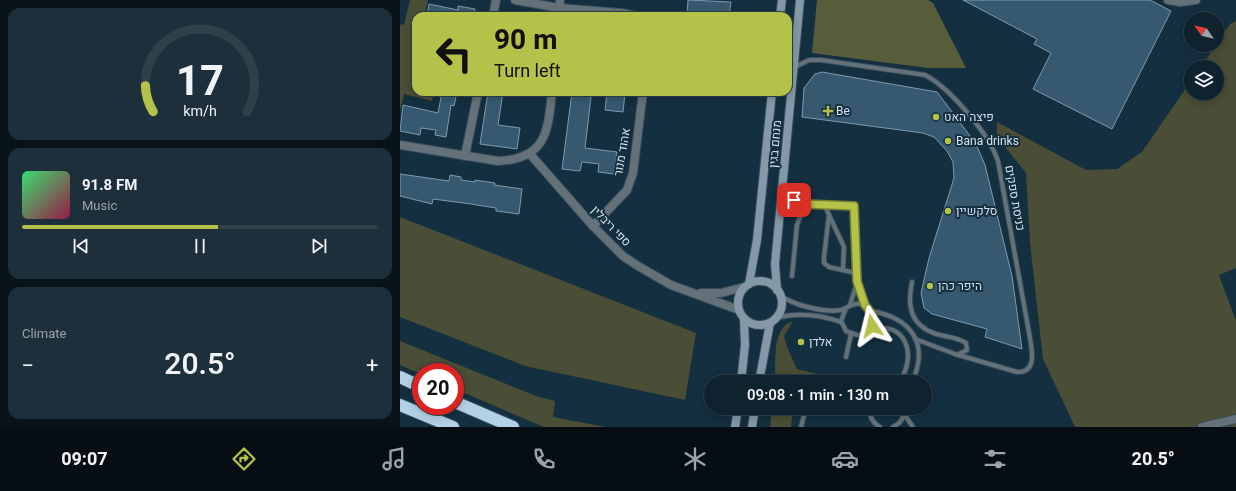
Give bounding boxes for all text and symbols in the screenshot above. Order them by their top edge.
north arrow [1184,12,1224,52]
map controls [1184,12,1224,100]
text: 90 m [494,20,557,61]
icon: left [428,28,480,80]
text: 17 [176,51,224,113]
text: Turn left [494,58,561,85]
button: layers [1184,60,1224,100]
text: km/h [183,100,217,121]
place label: Be [836,102,850,120]
marker: Be [823,106,833,116]
place label: פיצה האט [944,108,994,126]
marker: פיצה האט [931,112,941,122]
street label: מנחם בגין [764,119,786,169]
street label: אהוד מנור [609,126,635,178]
place label: Bana drinks [956,132,1019,150]
marker: Bana drinks [943,136,953,146]
street label: כניסת ספקים [1000,164,1030,232]
text: 91.8 FM [82,174,137,196]
pin [777,183,811,217]
icon: arrive [783,189,805,211]
text: Music [82,196,117,215]
street label: ספי ריבלין [587,201,635,251]
place label: סלקשיין [956,202,998,220]
marker: סלקשיין [943,206,953,216]
icon: previous [70,235,92,257]
icon: pause [189,235,211,257]
icon: next [308,235,330,257]
place label: היפר כהן [938,277,982,295]
marker: היפר כהן [925,281,935,291]
position arrow [851,305,893,347]
text: Climate [22,324,67,343]
place label: אלדן [809,333,833,351]
marker: אלדן [796,337,806,347]
text: 20.5° [164,343,236,387]
text: − [22,350,34,382]
text: + [366,350,378,382]
speed limit sign: 20 [412,363,464,415]
text: 09:08 · 1 min · 130 m [747,384,889,406]
icon: directions [230,445,258,473]
icon: music [380,445,408,473]
icon: phone [530,445,558,473]
icon: climate [681,445,709,473]
icon: car [831,445,859,473]
icon: filters [981,445,1009,473]
text: 09:07 [61,446,108,473]
text: 20.5° [1132,446,1175,473]

